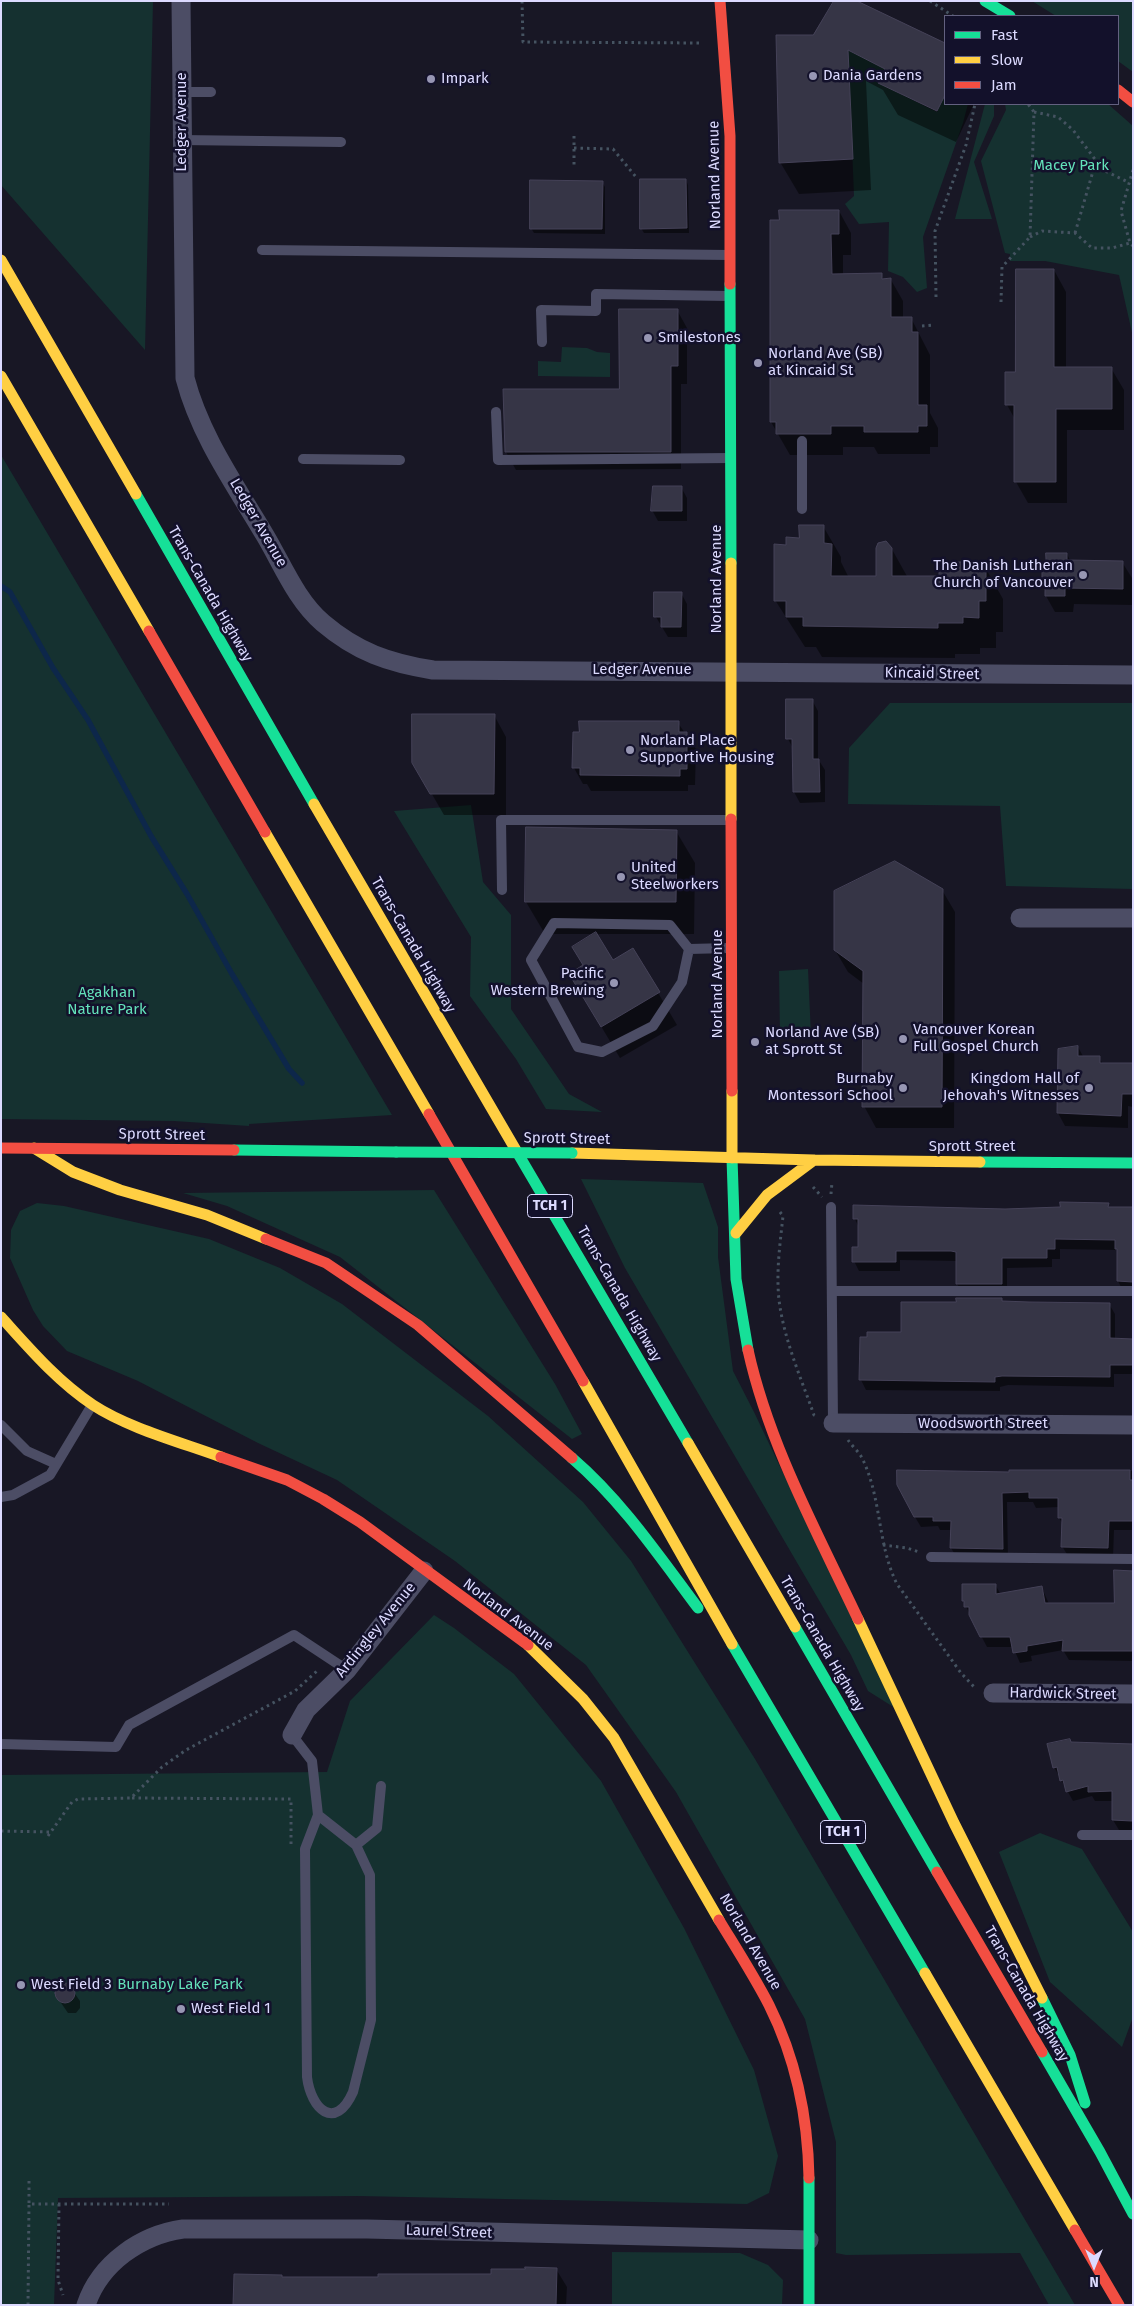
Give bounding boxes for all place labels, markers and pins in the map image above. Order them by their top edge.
place label: Dania Gardens [823,67,922,85]
place label: Impark [441,70,489,88]
marker: Dania Gardens [807,70,819,82]
marker: Impark [425,73,437,85]
place label: Smilestones [658,329,741,347]
marker: Smilestones [642,332,654,344]
place label: Norland Ave (SB) at Kincaid St [768,345,882,380]
marker: Norland Ave (SB) at Kincaid St [752,357,764,369]
place label: The Danish Lutheran Church of Vancouver [933,557,1073,592]
marker: The Danish Lutheran Church of Vancouver [1077,569,1089,581]
place label: Norland Place Supportive Housing [640,732,774,767]
marker: Norland Place Supportive Housing [624,744,636,756]
place label: United Steelworkers [631,859,719,894]
marker: United Steelworkers [615,871,627,883]
place label: Pacific Western Brewing [490,965,604,1000]
marker: Pacific Western Brewing [608,977,620,989]
place label: Vancouver Korean Full Gospel Church [913,1021,1039,1056]
place label: Norland Ave (SB) at Sprott St [765,1024,879,1059]
marker: Vancouver Korean Full Gospel Church [897,1033,909,1045]
marker: Norland Ave (SB) at Sprott St [749,1036,761,1048]
place label: Burnaby Montessori School [768,1070,893,1105]
place label: Kingdom Hall of Jehovah's Witnesses [943,1070,1079,1105]
marker: Burnaby Montessori School [897,1082,909,1094]
marker: Kingdom Hall of Jehovah's Witnesses [1083,1082,1095,1094]
place label: West Field 3 [31,1976,112,1994]
marker: West Field 3 [15,1979,27,1991]
place label: West Field 1 [191,2000,271,2018]
marker: West Field 1 [175,2003,187,2015]

